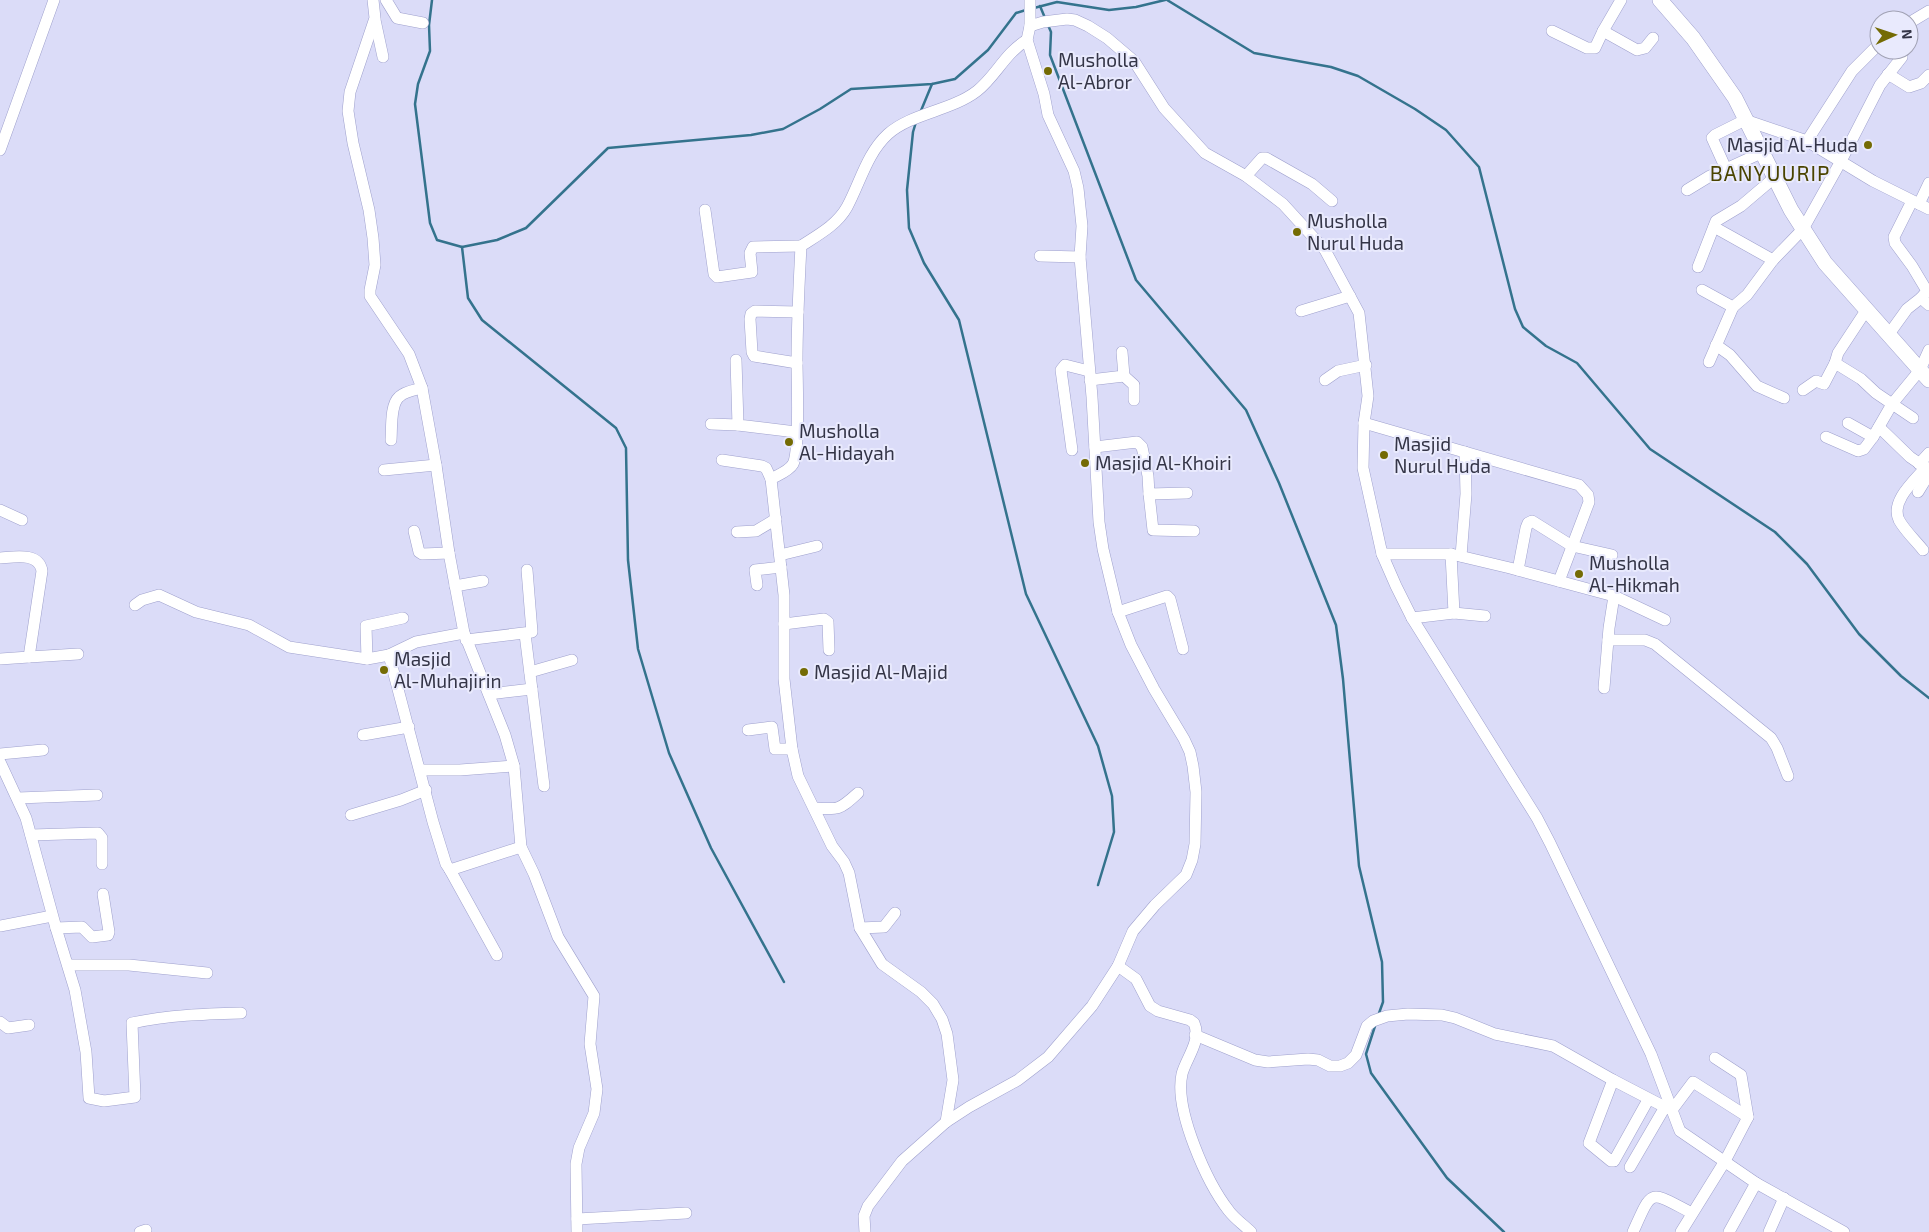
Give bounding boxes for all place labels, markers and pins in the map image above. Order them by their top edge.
place label: Musholla Al-Abror [1058,48,1139,93]
marker: Musholla Al-Abror [1042,65,1054,77]
place label: Masjid Al-Huda [1727,133,1858,156]
marker: Masjid Al-Huda [1862,139,1874,151]
place label: Musholla Nurul Huda [1307,209,1404,254]
marker: Musholla Nurul Huda [1291,226,1303,238]
place label: Musholla Al-Hidayah [799,419,895,464]
place label: Masjid Nurul Huda [1394,432,1491,477]
marker: Musholla Al-Hidayah [783,436,795,448]
marker: Masjid Nurul Huda [1378,449,1390,461]
place label: Masjid Al-Khoiri [1095,451,1232,474]
marker: Masjid Al-Khoiri [1079,457,1091,469]
place label: Musholla Al-Hikmah [1589,551,1680,596]
marker: Musholla Al-Hikmah [1573,568,1585,580]
place label: Masjid Al-Muhajirin [394,647,501,692]
place label: Masjid Al-Majid [814,660,948,683]
marker: Masjid Al-Muhajirin [378,664,390,676]
marker: Masjid Al-Majid [798,666,810,678]

